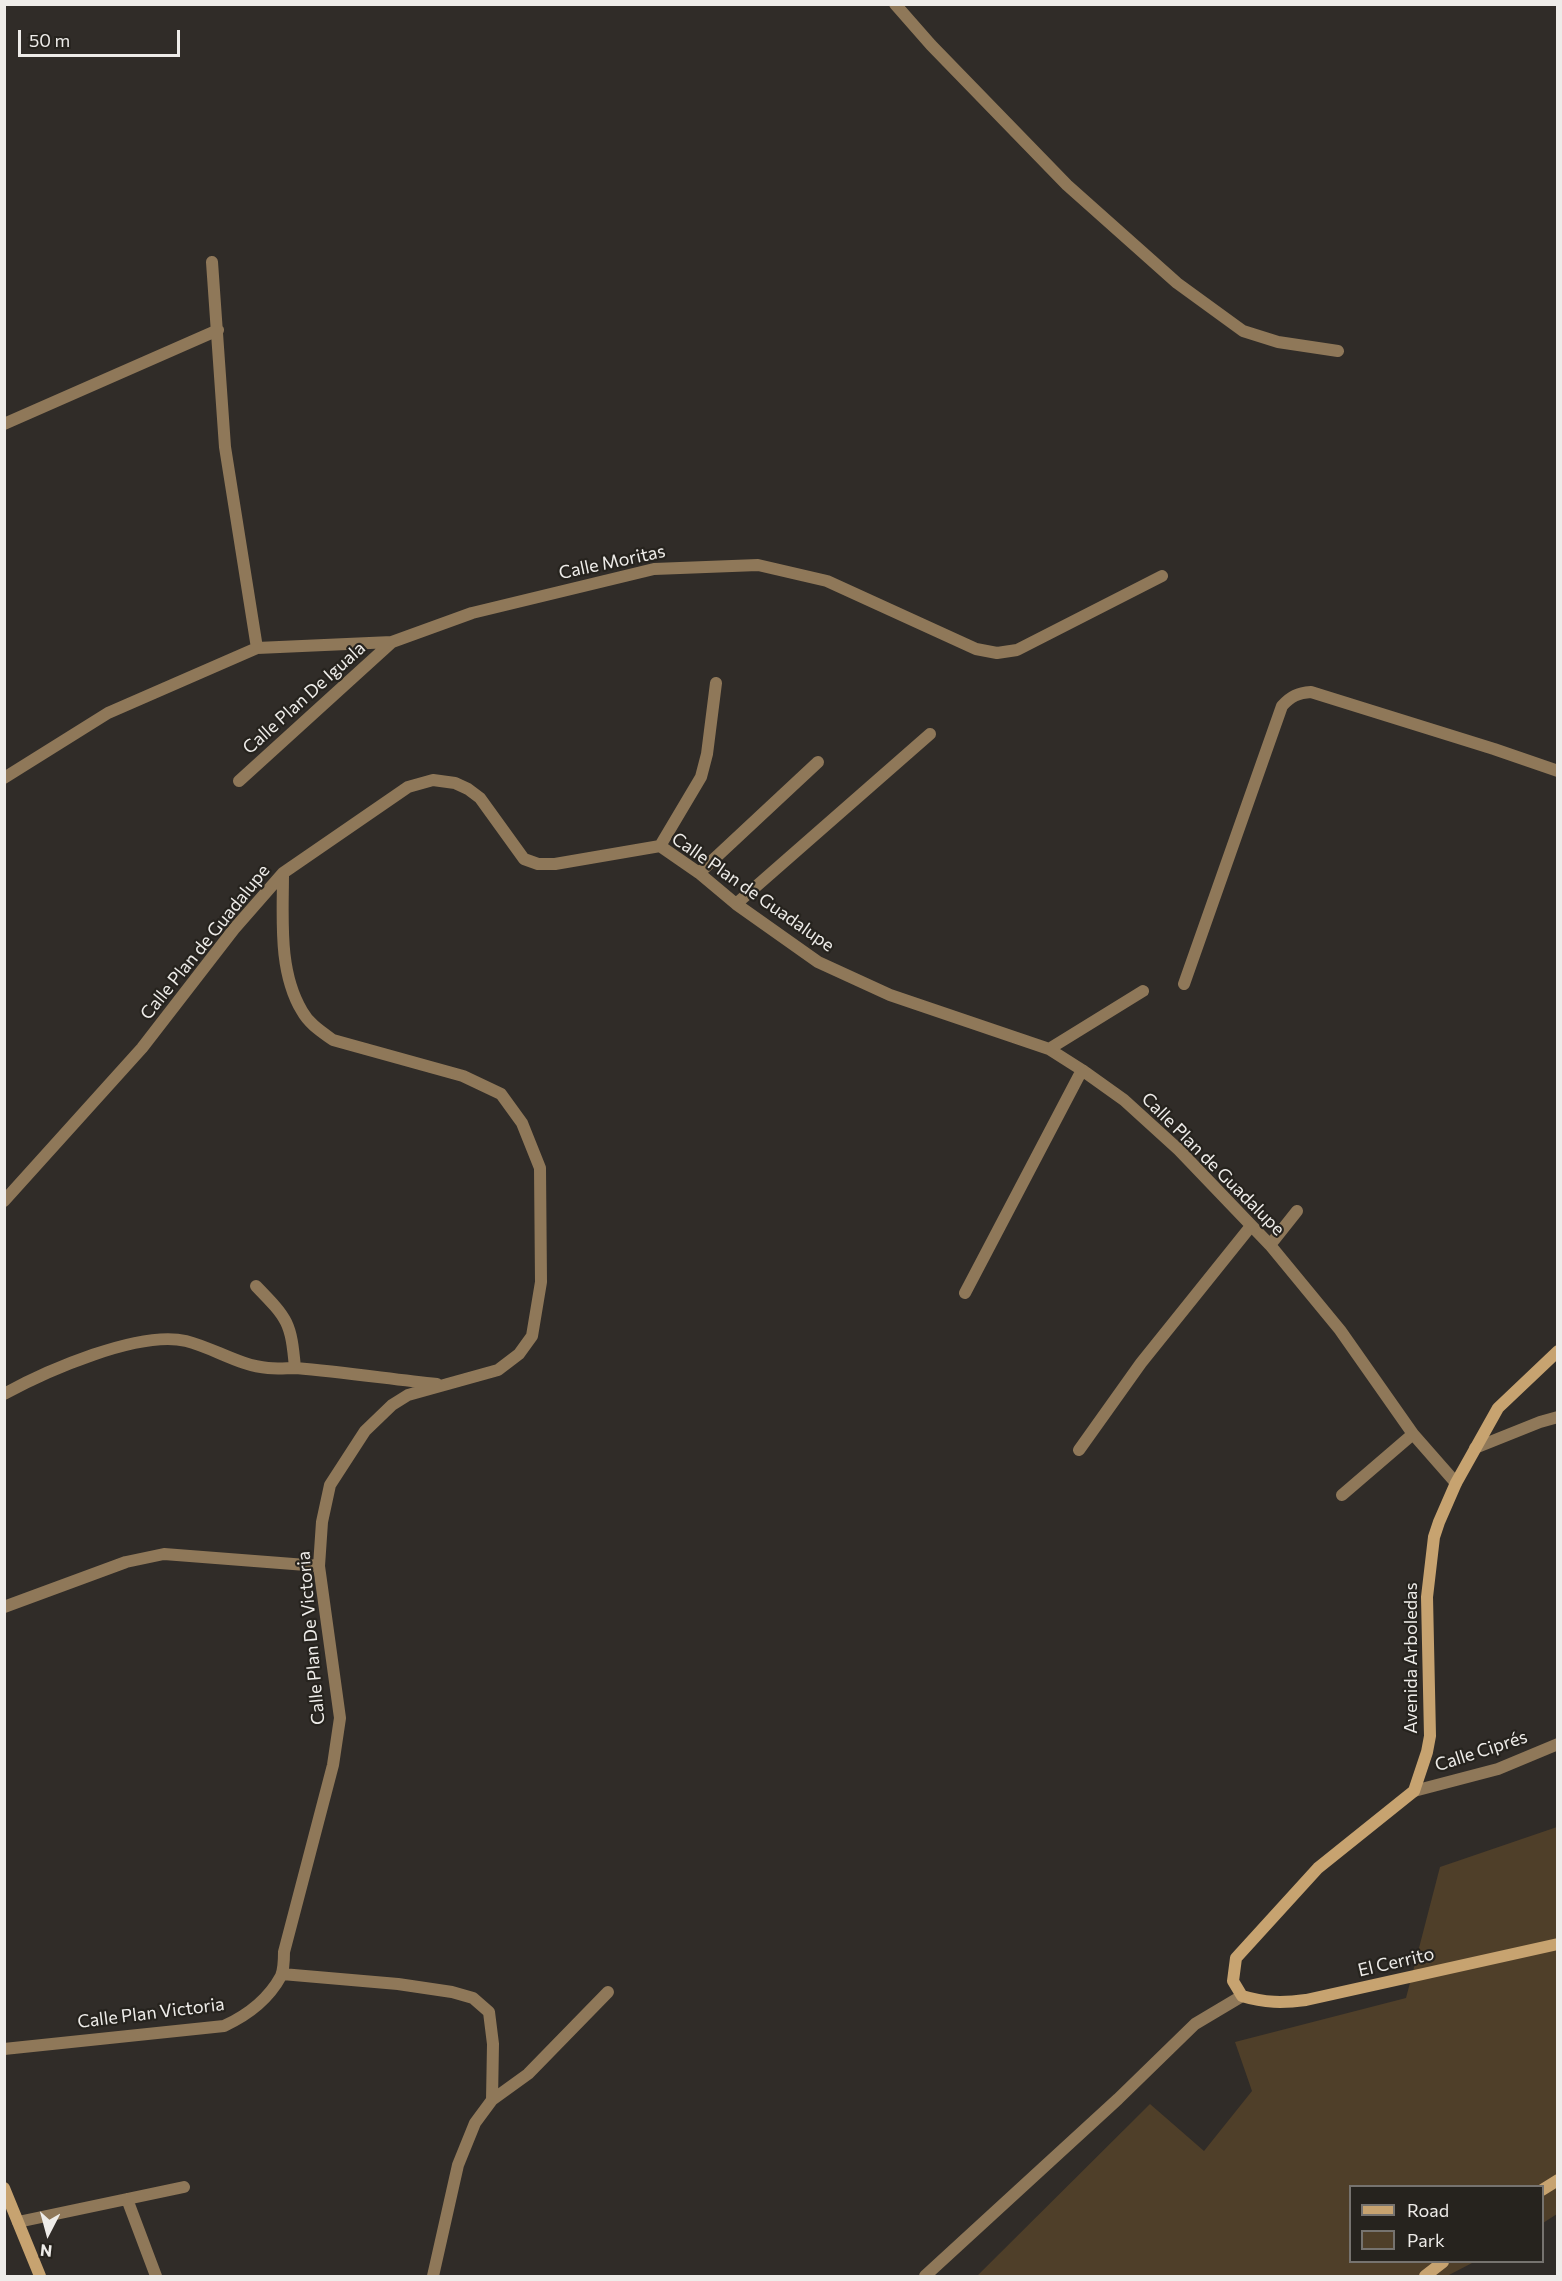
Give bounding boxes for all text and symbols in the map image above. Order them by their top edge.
scale bar [21,18,183,56]
text: 50 m [29,29,70,51]
street label: Calle Moritas [557,540,667,584]
street label: Calle Plan De Iguala [238,637,370,759]
street label: Calle Plan de Guadalupe [668,828,838,956]
street label: Calle Plan de Guadalupe [136,860,274,1024]
street label: Calle Plan de Guadalupe [1137,1088,1289,1240]
street label: Calle Plan De Victoria [293,1550,329,1726]
street label: Avenida Arboledas [1400,1582,1422,1734]
street label: Calle Ciprés [1432,1726,1530,1776]
street label: El Cerrito [1356,1943,1436,1981]
street label: Calle Plan Victoria [76,1993,226,2033]
legend [1349,2185,1544,2263]
text: Road [1407,2199,1449,2221]
north arrow [18,2203,78,2263]
text: Park [1407,2229,1445,2251]
text: N [39,2241,53,2261]

